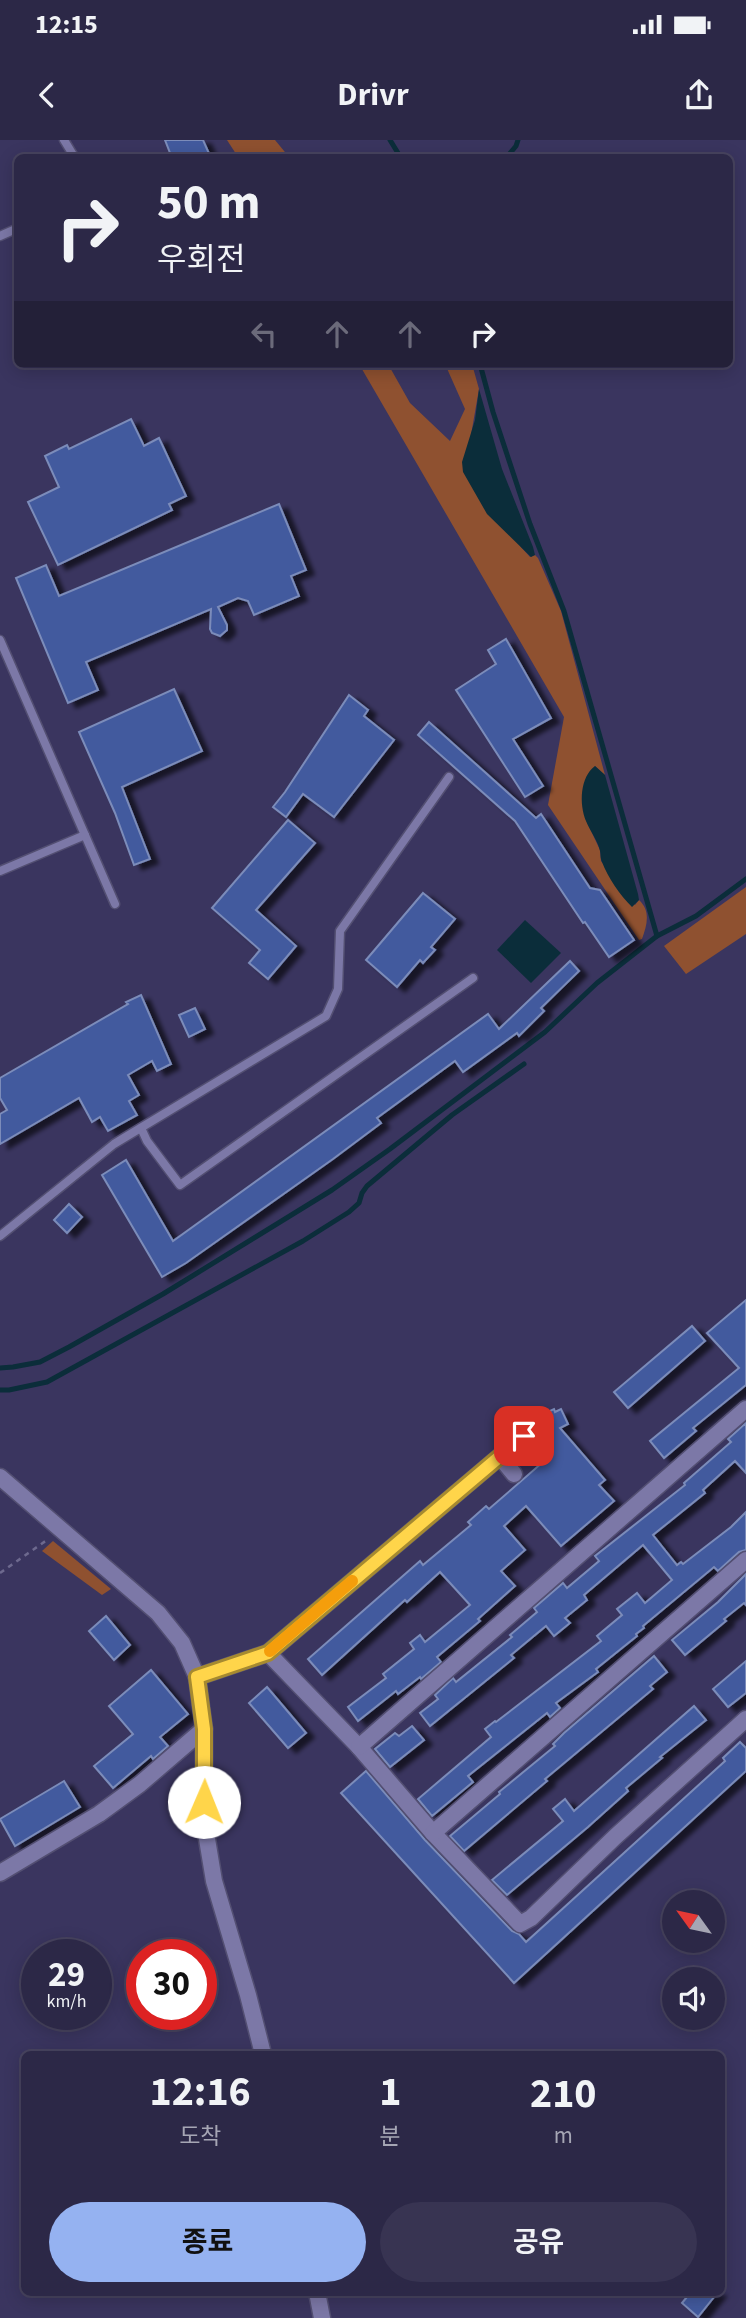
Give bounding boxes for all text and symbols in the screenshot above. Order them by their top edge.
text: 12:15 [35,6,98,43]
text: Drivr [337,72,409,118]
icon: back [28,76,66,114]
icon: share [680,76,718,114]
text: 50 m [157,168,261,238]
icon: right [42,182,133,273]
text: 우회전 [157,237,245,283]
icon: left [245,315,283,353]
icon: ahead [318,315,356,353]
icon: ahead [391,315,429,353]
icon: right [464,315,502,353]
pin [494,1406,554,1466]
icon: arrive [505,1417,543,1455]
position arrow [167,1765,241,1839]
north arrow [662,1890,724,1953]
map controls [662,1890,725,2030]
speed limit sign: 30 [126,1939,217,2030]
text: 29 [48,1950,85,2000]
button: sound [662,1967,725,2030]
text: km/h [47,1989,86,2014]
text: 12:16 [149,2062,251,2122]
text: 1 [379,2062,401,2122]
text: 210 [530,2064,596,2124]
text: m [554,2119,573,2152]
text: 도착 [179,2120,221,2153]
text: 분 [380,2120,401,2153]
button: 종료 [49,2202,366,2282]
button: 공유 [380,2202,697,2282]

